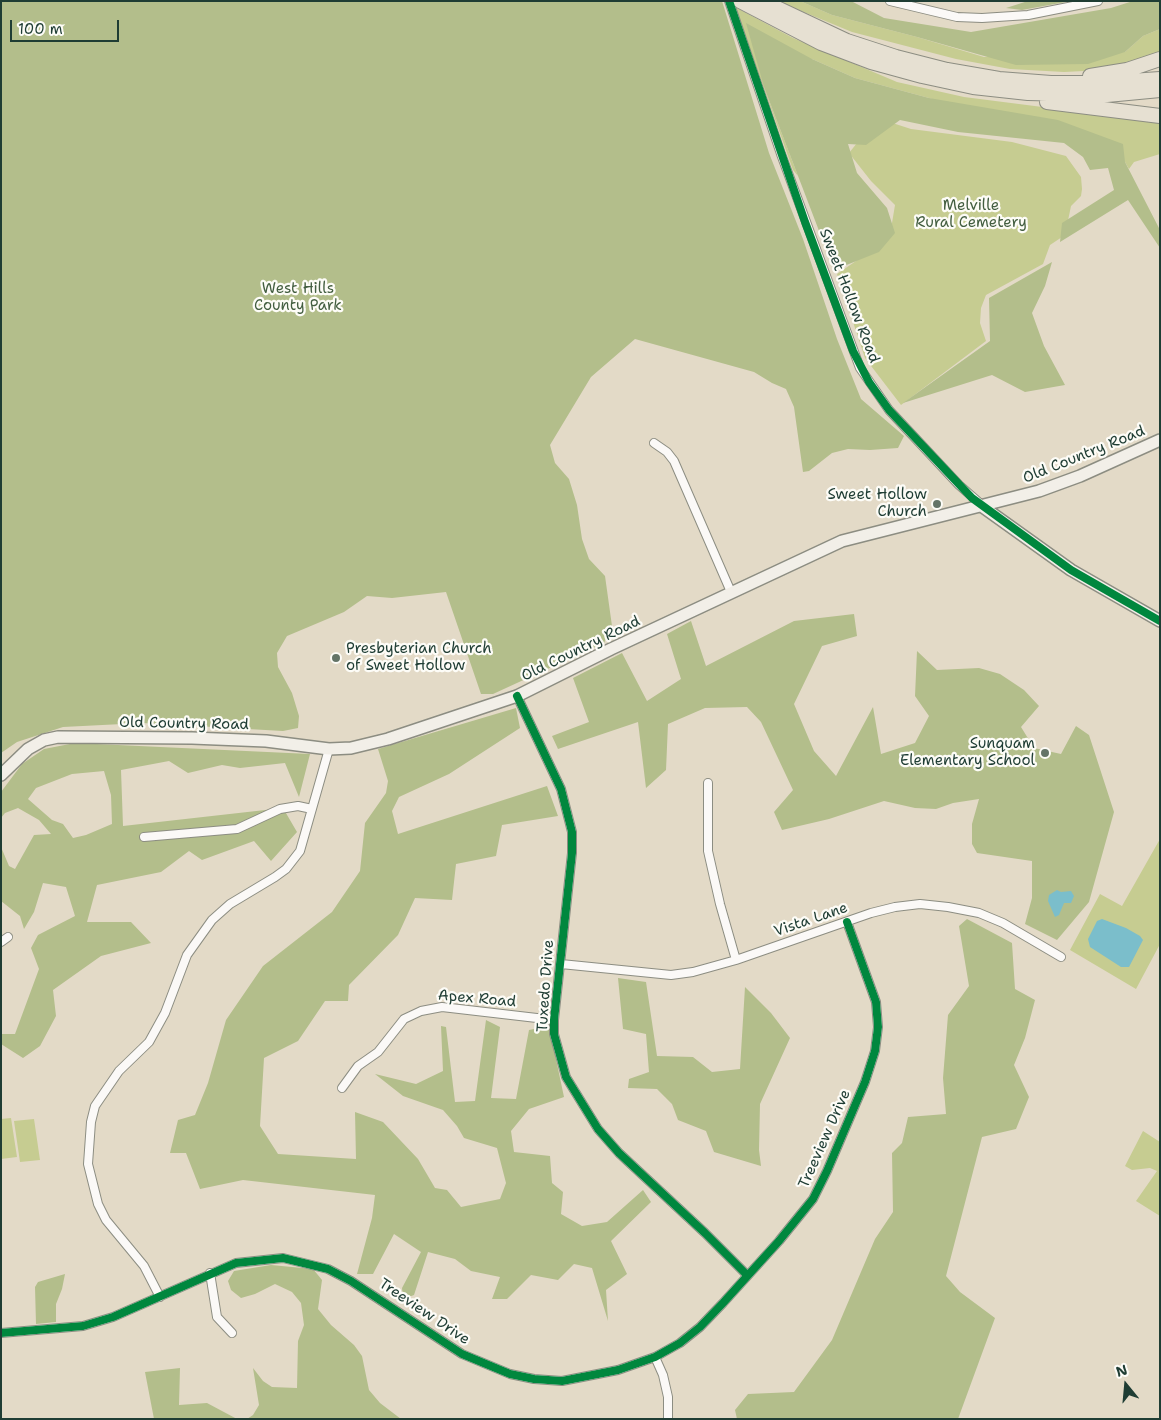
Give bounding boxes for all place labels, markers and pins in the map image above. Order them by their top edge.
place label: Sweet Hollow Church [827,486,927,521]
marker: Sweet Hollow Church [931,498,943,510]
place label: Presbyterian Church of Sweet Hollow [346,640,492,675]
marker: Presbyterian Church of Sweet Hollow [330,652,342,664]
place label: Sunquam Elementary School [900,735,1035,770]
marker: Sunquam Elementary School [1039,747,1051,759]

